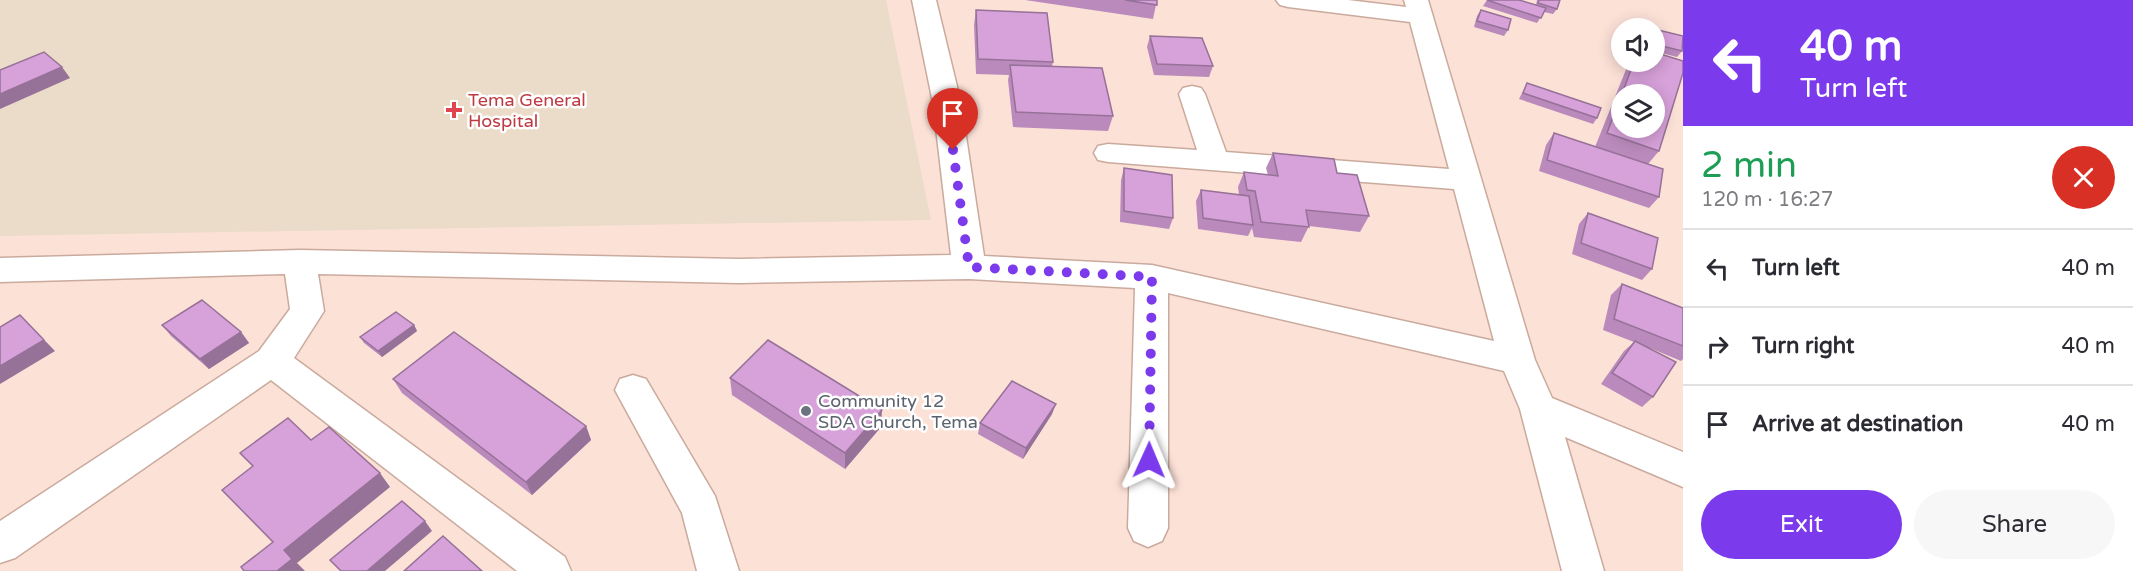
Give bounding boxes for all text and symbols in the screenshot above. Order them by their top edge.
map controls [1611,18,1665,138]
button: sound [1611,18,1665,72]
text: 40 m [1800,21,1902,72]
icon: left [1701,24,1779,102]
text: Turn left [1800,72,1907,105]
button: layers [1611,84,1665,138]
pin [927,88,978,150]
place label: Tema General Hospital [468,89,586,132]
icon: arrive [936,97,969,130]
marker: Tema General Hospital [445,101,463,119]
text: 2 min [1701,144,1797,187]
button: close [2052,146,2115,209]
text: 120 m · 16:27 [1701,188,1833,212]
icon: left [1701,252,1734,285]
text: Turn left [1752,255,1840,281]
text: 40 m [2061,255,2115,281]
icon: right [1701,330,1734,363]
text: Turn right [1752,333,1854,359]
text: 40 m [2061,333,2115,359]
place label: Community 12 SDA Church, Tema [818,390,978,433]
marker: Community 12 SDA Church, Tema [799,404,813,418]
icon: arrive [1701,408,1734,441]
text: Arrive at destination [1752,411,1963,437]
text: 40 m [2061,411,2115,437]
position arrow [1117,428,1181,492]
button: Exit [1701,490,1902,559]
button: Share [1914,490,2115,559]

